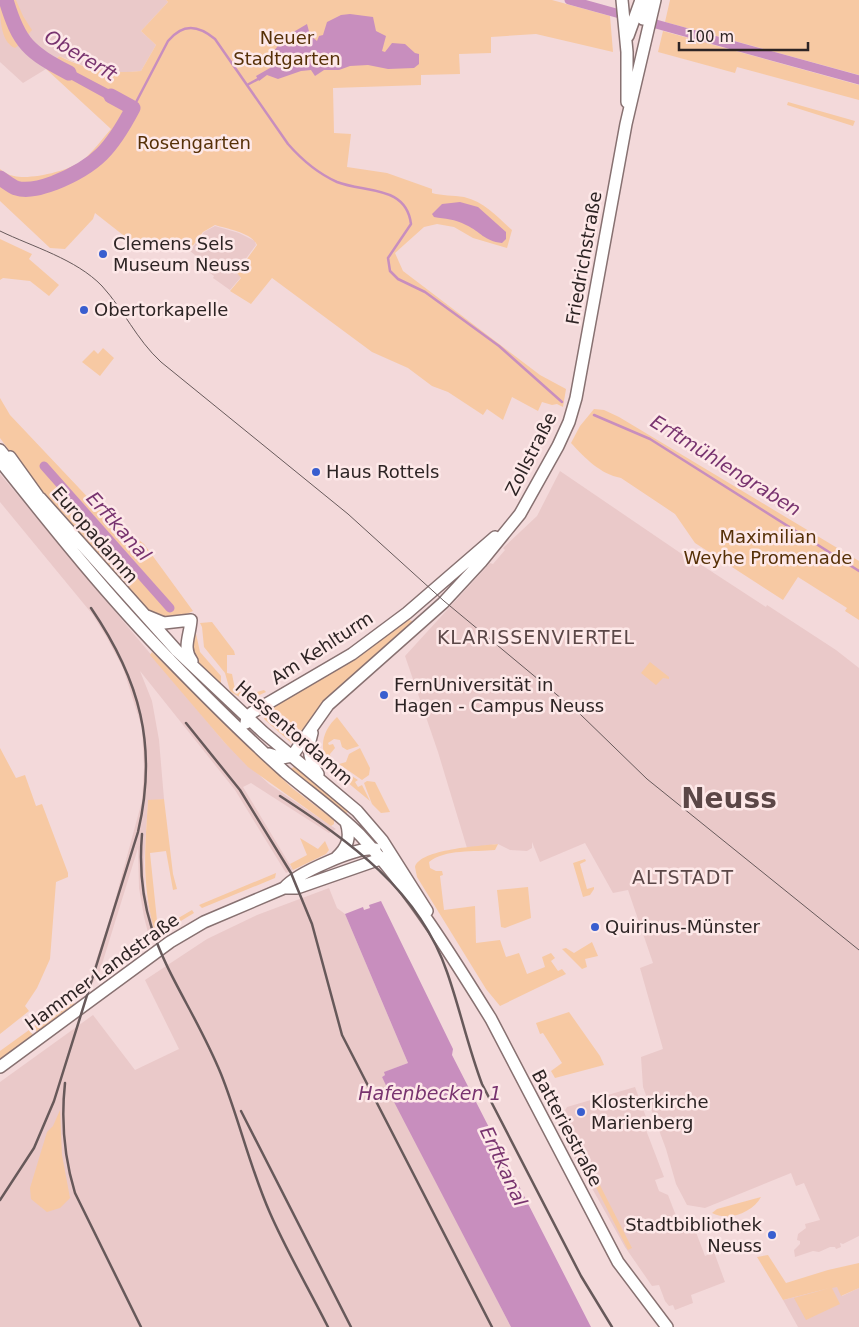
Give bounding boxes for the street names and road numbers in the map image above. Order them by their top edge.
street label: Friedrichstraße [561,190,606,326]
street label: Zollstraße [501,409,560,499]
street label: Europadamm [48,482,143,587]
street label: Am Kehlturm [267,607,377,688]
street label: Hessentordamm [231,676,357,789]
street label: Hammer Landstraße [21,909,183,1034]
street label: Batteriestraße [528,1066,607,1190]

